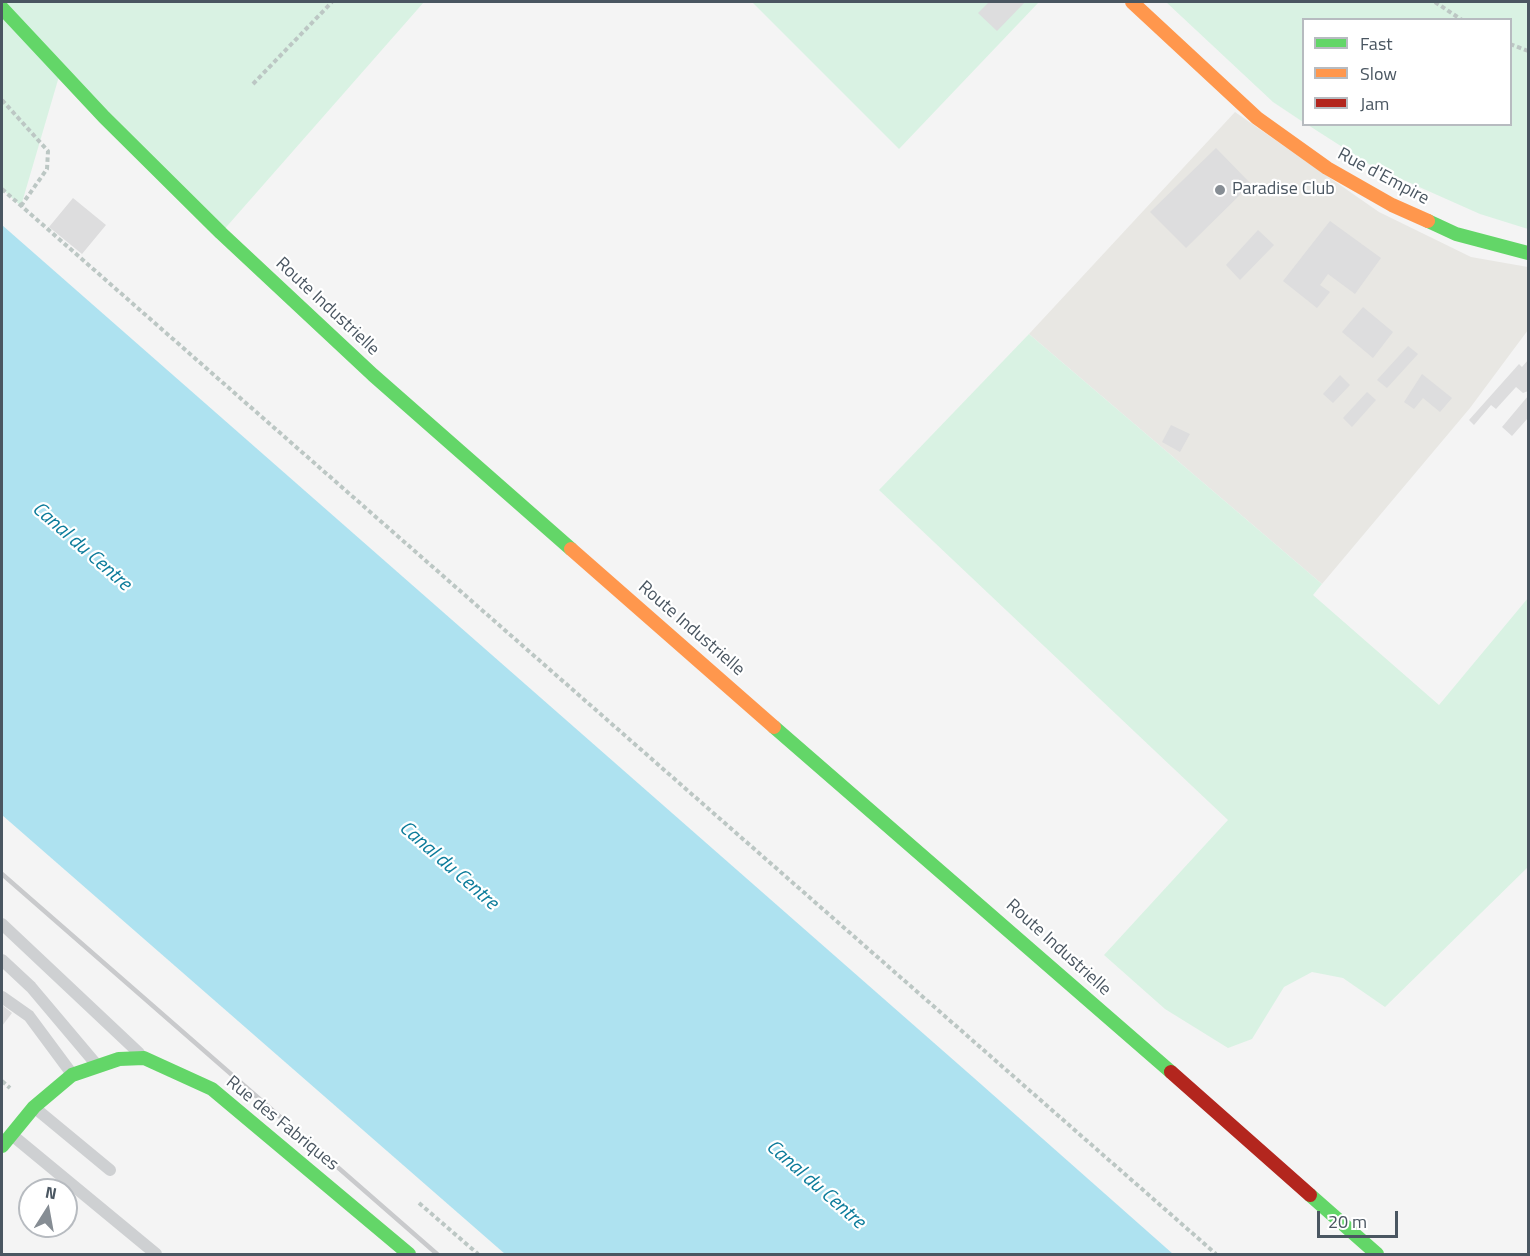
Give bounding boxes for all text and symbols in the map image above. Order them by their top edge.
legend [1302,18,1512,126]
text: Fast [1360,30,1393,57]
text: Slow [1360,60,1397,87]
text: Jam [1360,90,1389,117]
street label: Rue d'Empire [1334,144,1432,210]
place label: Paradise Club [1232,179,1335,201]
marker: Paradise Club [1213,183,1227,197]
street label: Route Industrielle [271,253,383,361]
water label: Canal du Centre [27,497,135,597]
street label: Route Industrielle [633,577,749,681]
water label: Canal du Centre [394,816,502,916]
street label: Route Industrielle [1001,895,1115,1001]
street label: Rue des Fabriques [221,1072,343,1176]
water label: Canal du Centre [761,1135,869,1235]
north arrow [18,1178,78,1238]
text: N [43,1179,59,1205]
scale bar [1320,1199,1401,1237]
text: 20 m [1328,1208,1367,1235]

